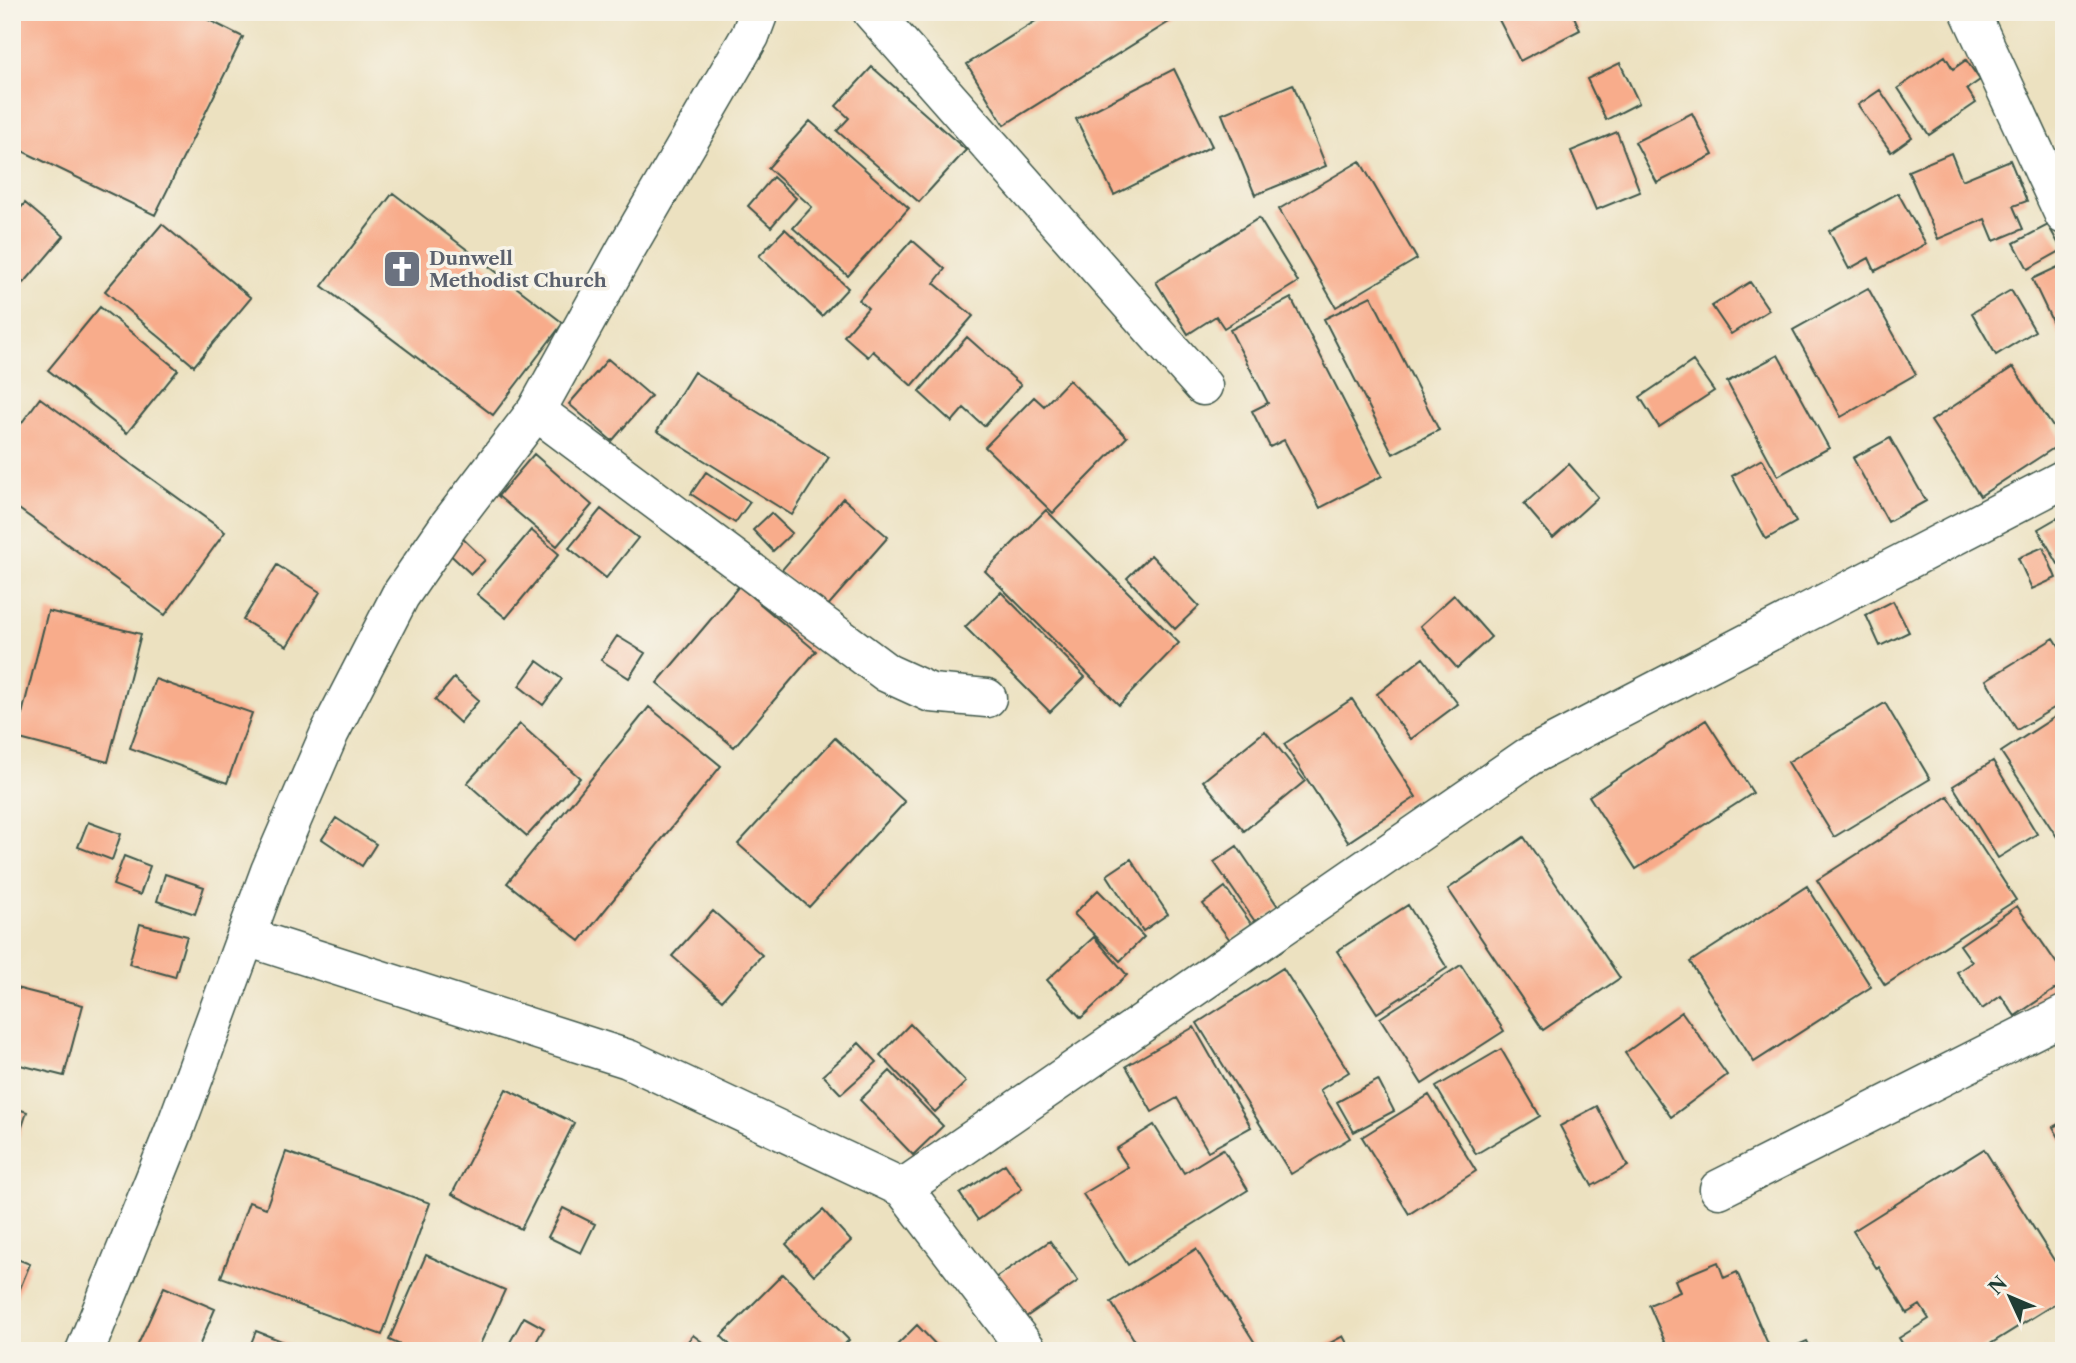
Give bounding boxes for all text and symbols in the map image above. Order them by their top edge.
place label: Dunwell Methodist Church [429,247,607,292]
church icon: Dunwell Methodist Church [381,248,423,290]
north arrow [1974,1262,2044,1332]
text: N [1984,1272,2012,1299]

